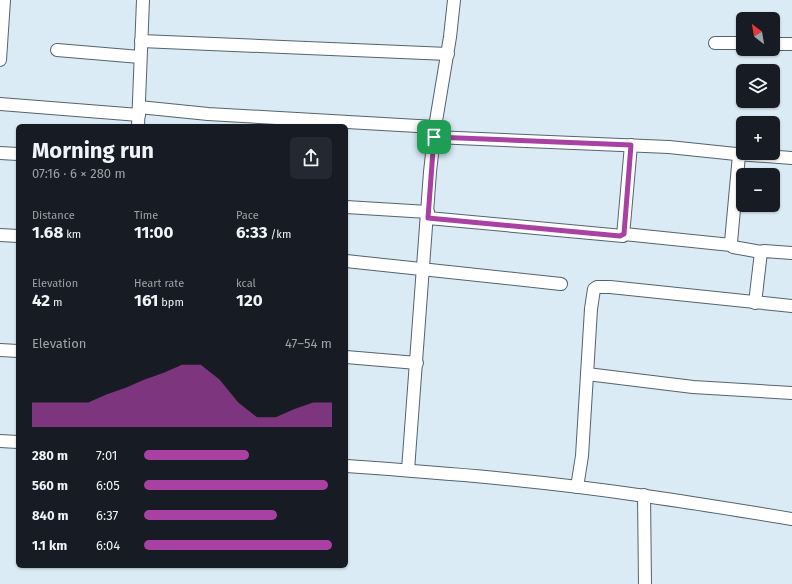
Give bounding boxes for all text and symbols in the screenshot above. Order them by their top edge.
north arrow [736,12,780,56]
map controls [736,12,780,212]
button: layers [736,64,780,108]
button: + [736,116,780,160]
pin [417,120,451,154]
icon: arrive [423,126,445,148]
text: Morning run [32,137,154,164]
button: share [290,137,332,179]
text: 07:16 · 6 × 280 m [32,166,126,181]
button: − [736,168,780,212]
text: Distance [32,209,75,222]
text: Time [134,209,158,222]
text: Pace [236,209,259,222]
text: 1.68 [32,222,63,243]
text: 11:00 [134,222,173,243]
text: 6:33 [236,222,268,243]
text: km [63,228,81,241]
text: /km [268,228,291,241]
text: Elevation [32,277,78,290]
text: Heart rate [134,277,184,290]
text: kcal [236,277,256,290]
text: 42 [32,290,50,311]
text: 161 [134,290,158,311]
text: 120 [236,290,263,311]
text: m [50,296,62,309]
text: bpm [158,296,184,309]
text: Elevation [32,336,86,351]
text: 47–54 m [285,336,332,351]
text: 280 m [32,448,68,463]
text: 7:01 [96,448,117,463]
text: 560 m [32,478,68,493]
text: 6:05 [96,478,120,493]
text: 840 m [32,508,69,523]
text: 6:37 [96,508,118,523]
text: 1.1 km [32,538,67,553]
text: 6:04 [96,538,120,553]

